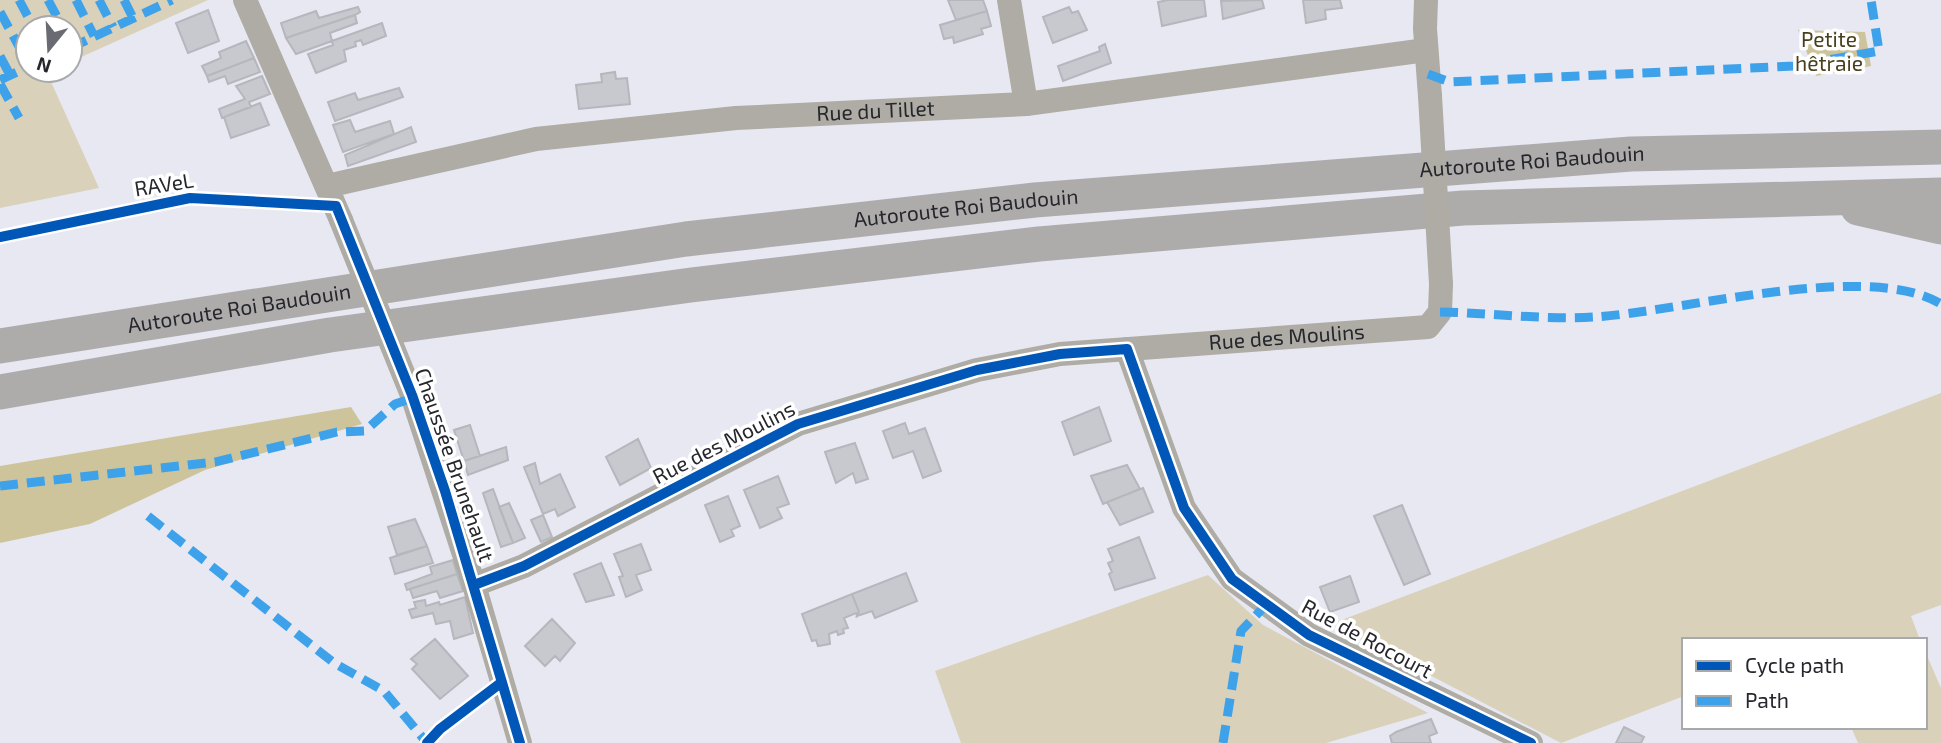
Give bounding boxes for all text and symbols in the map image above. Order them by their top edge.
north arrow [14,14,84,84]
park label: Petite hêtraie [1795,26,1863,75]
text: N [34,53,54,79]
street label: Rue du Tillet [816,94,935,125]
street label: Autoroute Roi Baudouin [1418,140,1645,181]
street label: RAVeL [132,166,195,201]
street label: Autoroute Roi Baudouin [852,183,1079,231]
street label: Autoroute Roi Baudouin [125,277,352,337]
street label: Rue des Moulins [1208,318,1366,354]
street label: Chaussée Brunehault [411,365,500,565]
street label: Rue des Moulins [648,395,799,488]
street label: Rue de Rocourt [1298,593,1437,683]
legend [1682,638,1927,729]
text: Cycle path [1745,652,1844,677]
text: Path [1745,687,1789,712]

